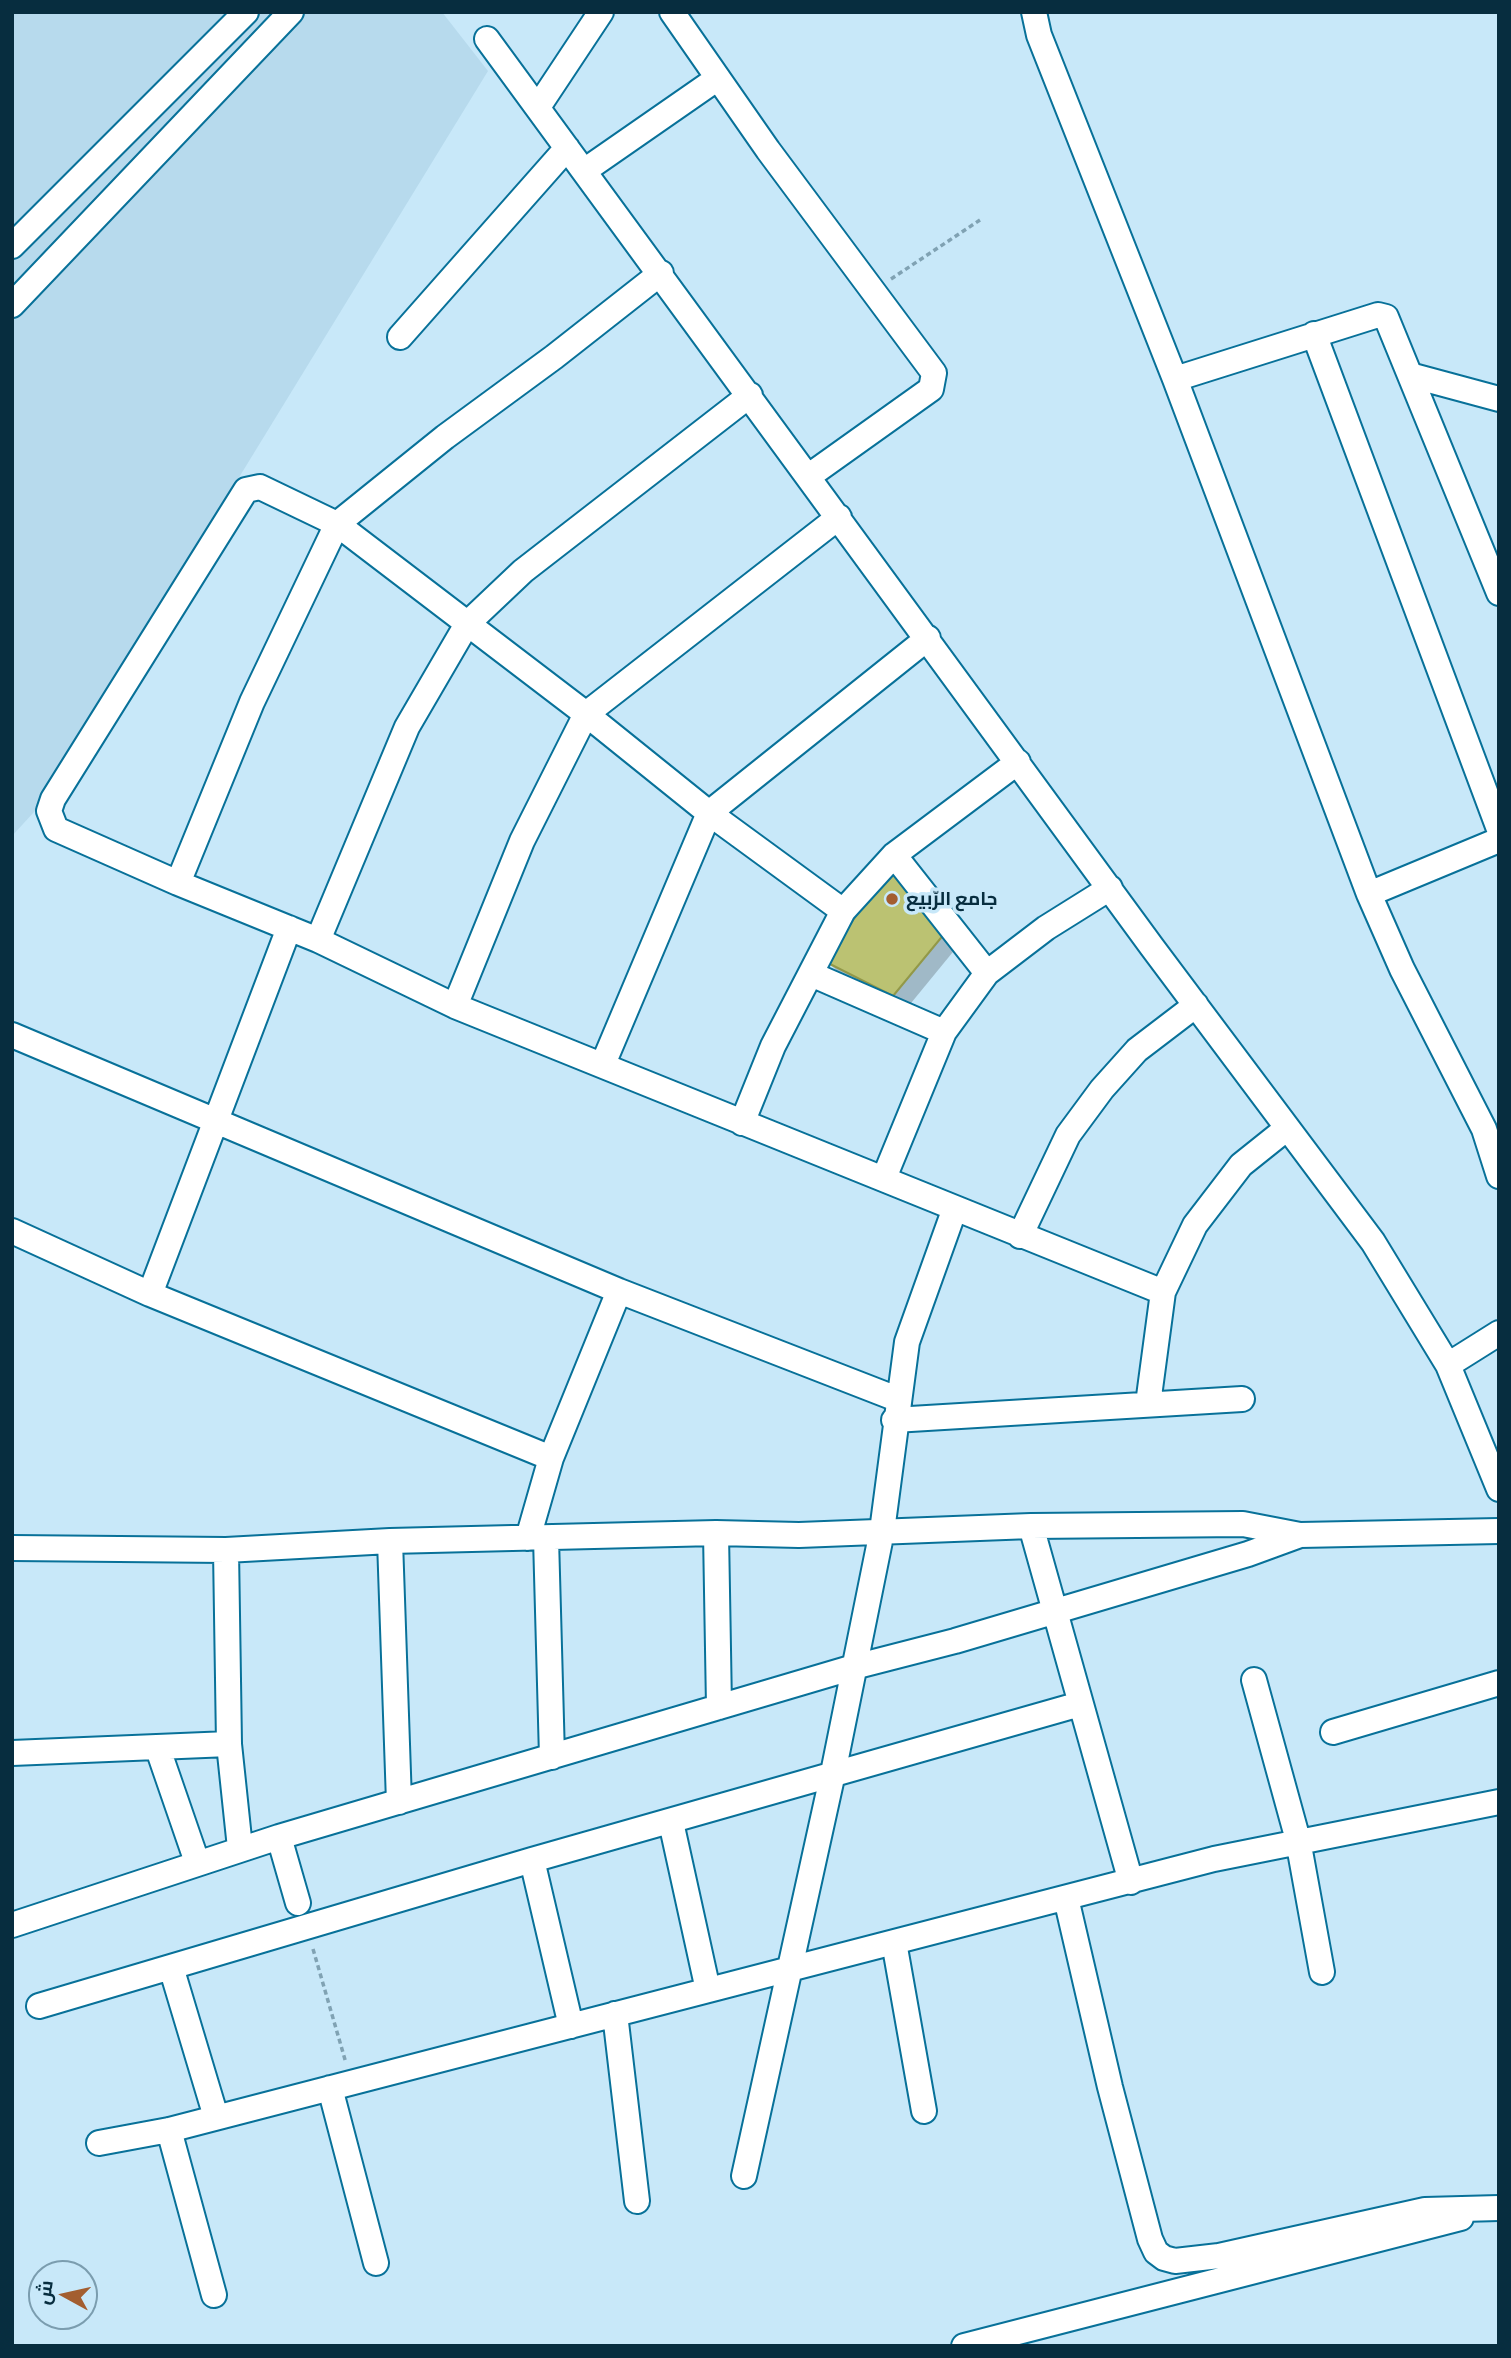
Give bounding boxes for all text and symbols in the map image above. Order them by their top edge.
place label: جامع الرّبيع [906,888,998,910]
marker: جامع الرّبيع [884,891,900,907]
north arrow [28,2260,98,2330]
text: ش [31,2279,57,2306]

